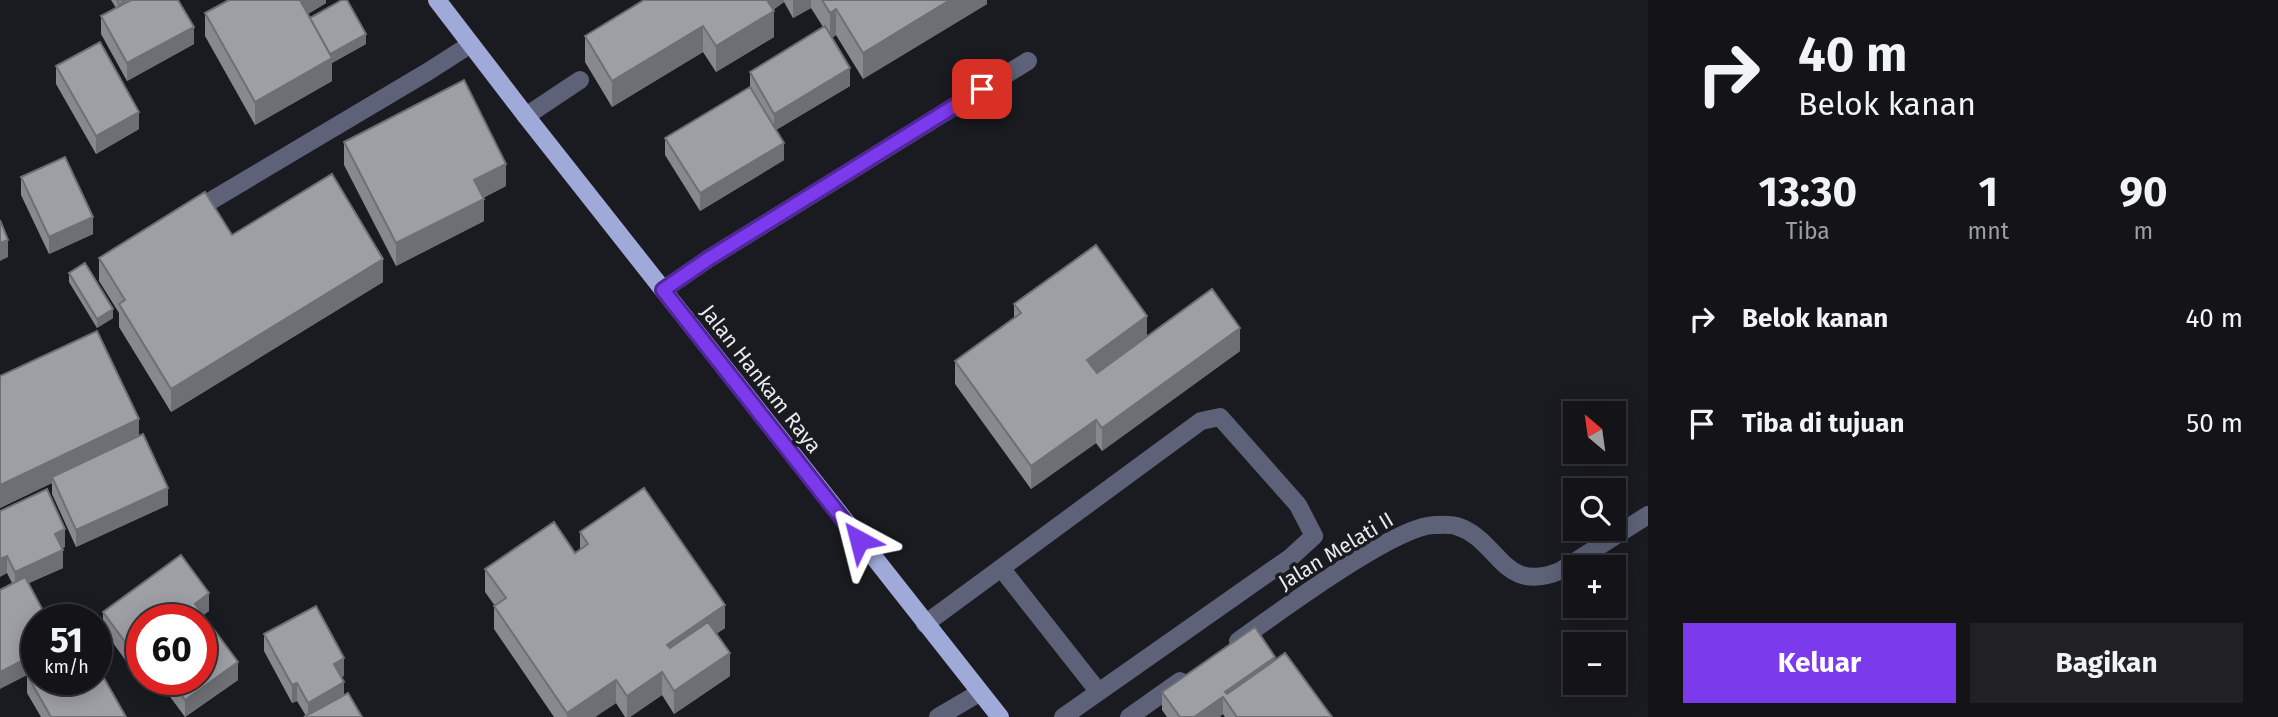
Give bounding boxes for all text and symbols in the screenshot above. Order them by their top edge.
text: 40 m [1798,25,1907,84]
icon: right [1683,28,1774,119]
pin [952,59,1012,119]
icon: arrive [963,70,1001,108]
text: Belok kanan [1798,85,1976,123]
text: 13:30 [1758,167,1857,217]
text: 1 [1978,167,1998,217]
text: 90 [2119,167,2168,217]
text: Tiba [1786,217,1830,245]
text: mnt [1967,217,2009,245]
text: m [2134,217,2153,245]
street label: Jalan Hankam Raya [695,300,827,458]
icon: right [1683,300,1721,338]
text: Belok kanan [1742,303,1888,334]
text: 40 m [2185,303,2243,334]
north arrow [1563,401,1626,464]
map controls [1563,401,1626,695]
icon: arrive [1683,405,1721,443]
text: Tiba di tujuan [1742,408,1904,439]
text: 50 m [2186,408,2243,439]
button: search [1563,478,1626,541]
position arrow [822,503,896,577]
street label: Jalan Melati II [1274,506,1398,596]
button: + [1563,555,1626,618]
speed limit sign: 60 [126,604,217,695]
text: 51 [50,619,83,661]
button: Keluar [1683,623,1956,703]
button: Bagikan [1970,623,2243,703]
button: − [1563,632,1626,695]
text: km/h [44,656,89,678]

